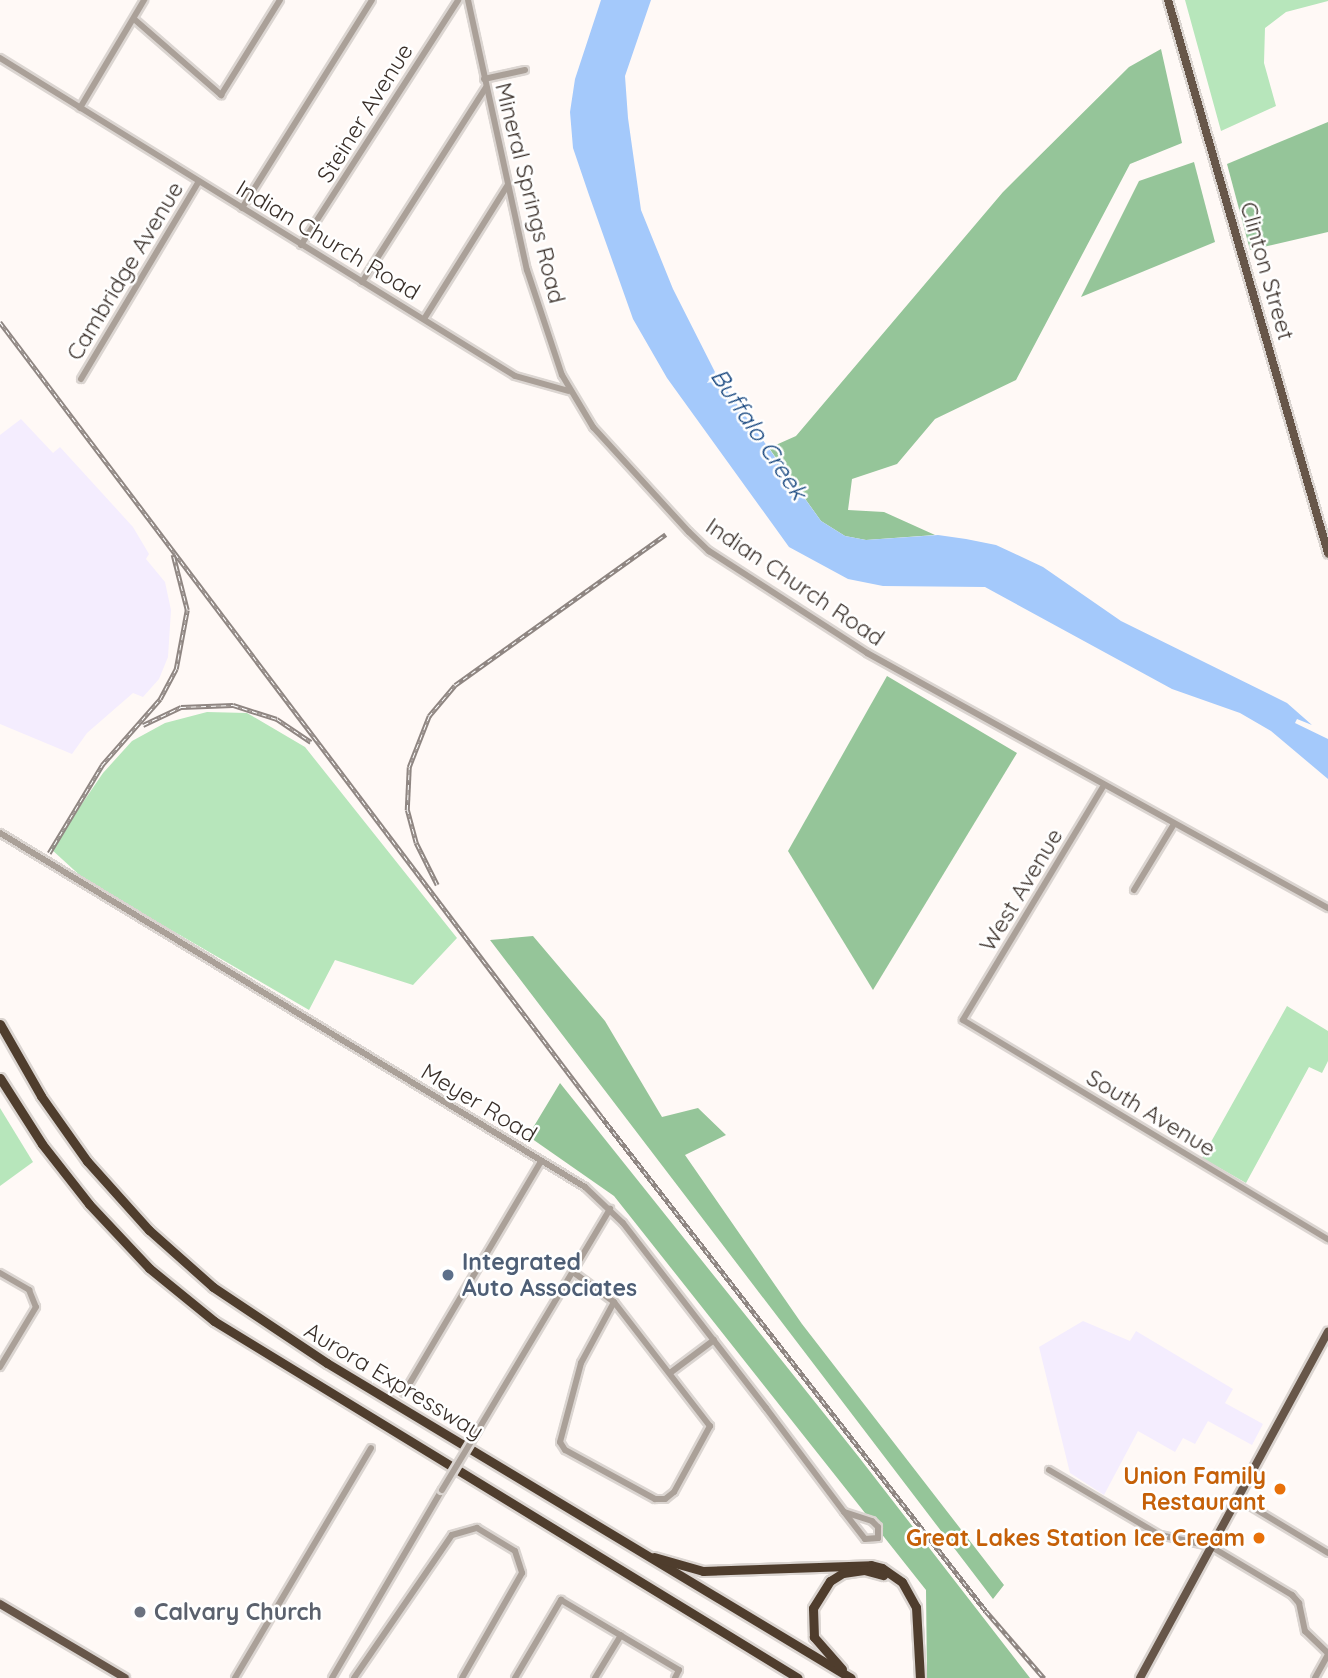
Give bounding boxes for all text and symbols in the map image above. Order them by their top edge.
street label: Steiner Avenue [311,38,419,188]
street label: Mineral Springs Road [489,80,571,306]
street label: Indian Church Road [231,174,425,306]
street label: Cambridge Avenue [61,177,189,365]
street label: Clinton Street [1234,199,1300,343]
water label: Buffalo Creek [705,363,813,505]
street label: Indian Church Road [701,512,889,652]
street label: West Avenue [974,824,1068,956]
street label: Meyer Road [416,1058,542,1148]
street label: South Avenue [1081,1064,1221,1162]
place label: Integrated Auto Associates [462,1248,637,1302]
marker: Integrated Auto Associates [440,1267,456,1283]
street label: Aurora Expressway [299,1317,489,1445]
place label: Union Family Restaurant [1123,1462,1266,1516]
marker: Union Family Restaurant [1272,1481,1288,1497]
place label: Great Lakes Station Ice Cream [906,1524,1245,1552]
marker: Great Lakes Station Ice Cream [1251,1530,1267,1546]
place label: Calvary Church [154,1598,322,1626]
marker: Calvary Church [132,1604,148,1620]

